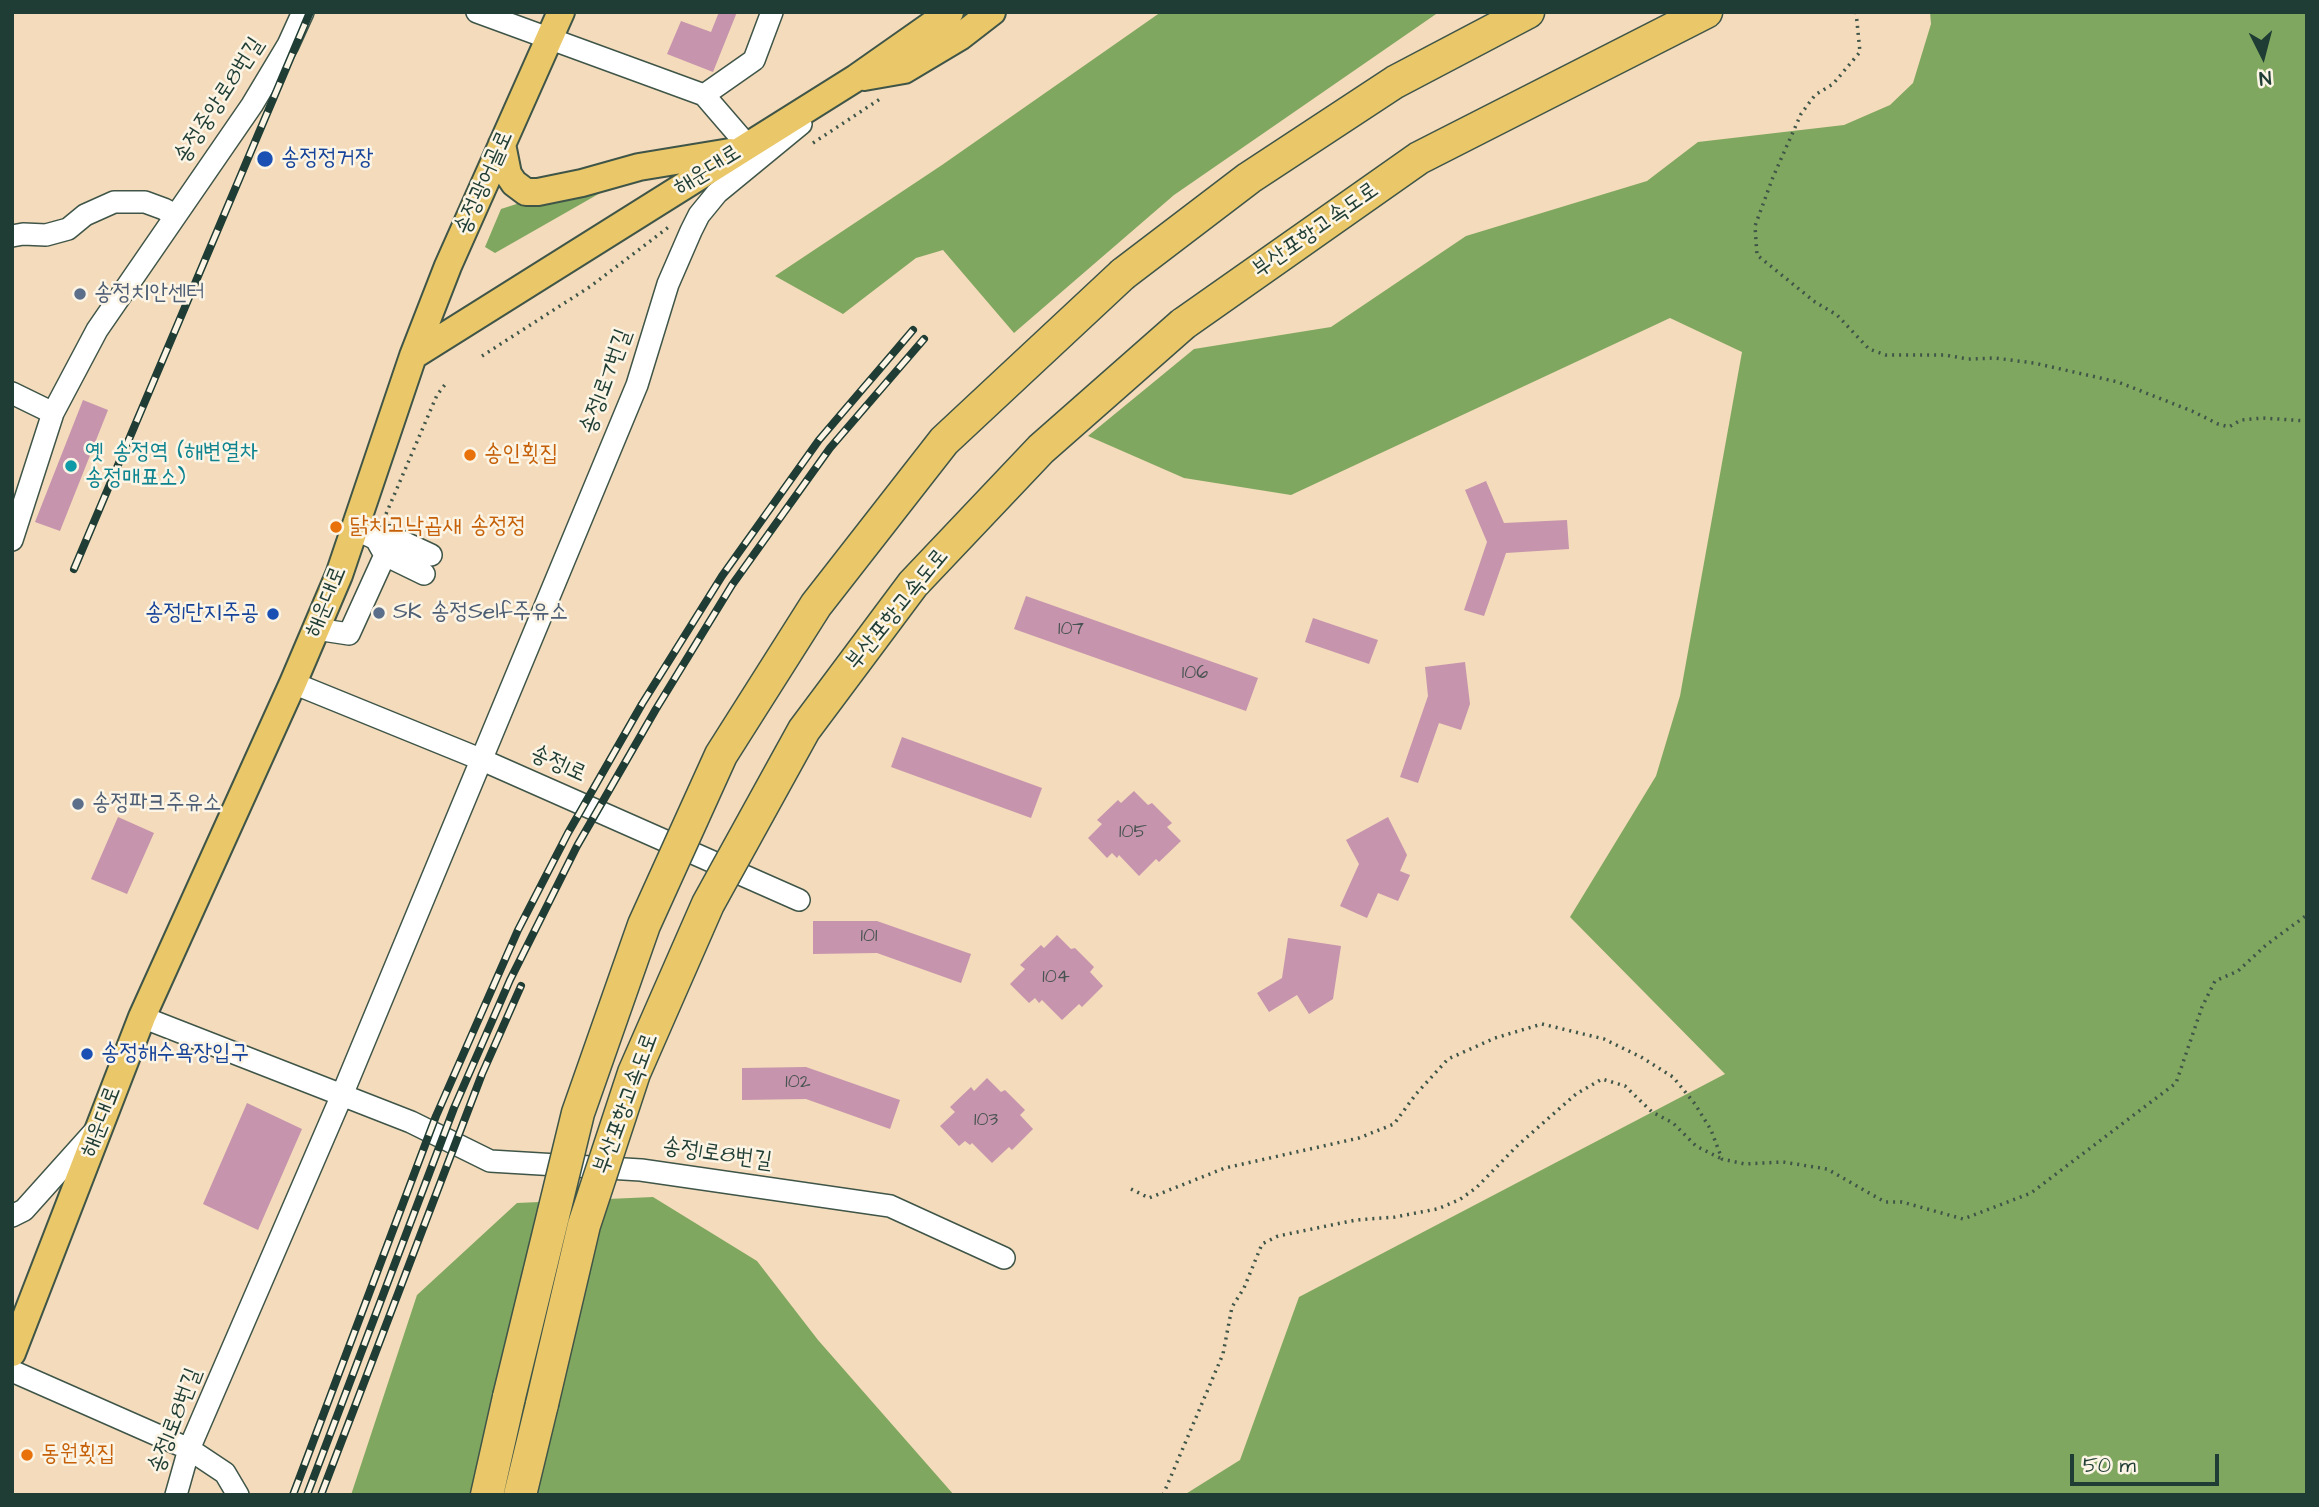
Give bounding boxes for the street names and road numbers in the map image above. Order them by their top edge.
street label: 송정중앙로8번길 [169,33,271,169]
street label: 송정광어골로 [450,127,520,239]
street label: 해운대로 [669,140,747,202]
street label: 부산포항고속도로 [1247,177,1385,285]
street label: 송정1로7번길 [575,326,639,438]
street label: 부산포항고속도로 [841,544,955,676]
street label: 해운대로 [300,563,354,641]
street label: 송정1로 [526,741,590,789]
street label: 부산포항고속도로 [589,1030,665,1178]
street label: 해운대로 [76,1082,128,1162]
street label: 송정1로8번길 [660,1134,774,1176]
street label: 송정1로8번길 [143,1365,209,1477]

